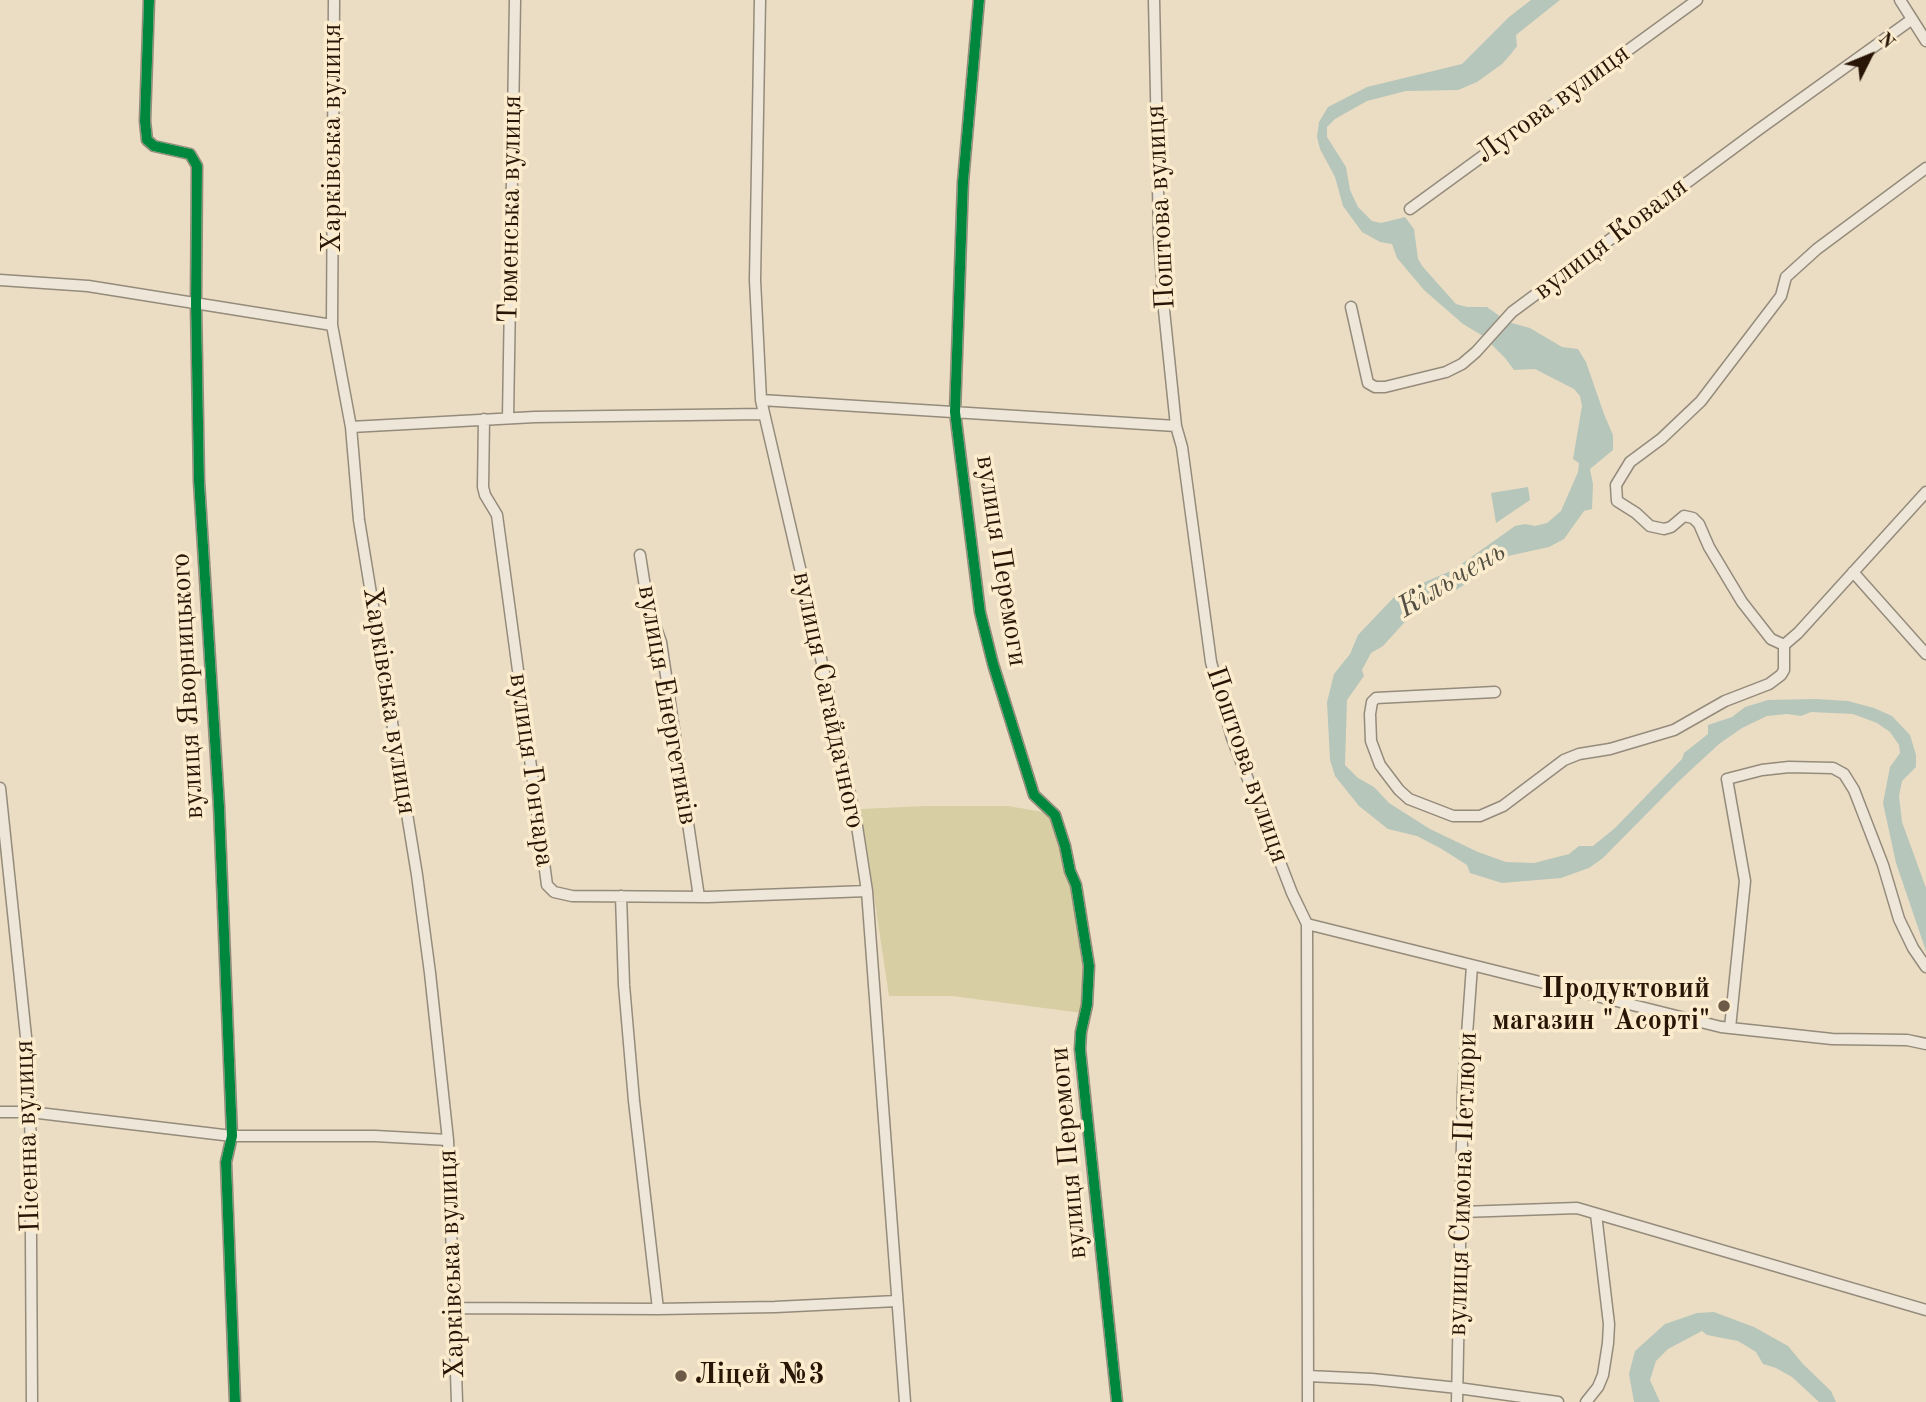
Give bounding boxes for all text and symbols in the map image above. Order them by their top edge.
north arrow [1835,21,1905,91]
street label: Харківська вулиця [316,23,350,253]
text: N [1874,30,1898,53]
street label: Лугова вулиця [1469,37,1637,171]
street label: Тюменська вулиця [492,95,530,323]
street label: Поштова вулиця [1139,104,1183,310]
street label: вулиця Коваля [1527,170,1695,308]
street label: вулиця Перемоги [968,453,1034,669]
water label: Кільчень [1391,534,1513,626]
street label: вулиця Яворницького [164,552,212,820]
street label: вулиця Сагайдачного [784,568,872,832]
street label: вулиця Енергетиків [629,583,705,827]
street label: Харківська вулиця [354,585,424,817]
street label: Поштова вулиця [1198,662,1296,868]
street label: вулиця Гончара [501,671,561,869]
place label: Продуктовий магазин "Асорті" [1492,973,1710,1039]
marker: Продуктовий магазин "Асорті" [1716,998,1732,1014]
street label: вулиця Симона Петлюри [1441,1031,1485,1337]
street label: Пісенна вулиця [8,1039,48,1233]
street label: вулиця Перемоги [1043,1045,1095,1261]
street label: Харківська вулиця [431,1149,473,1379]
place label: Ліцей №3 [695,1359,825,1393]
marker: Ліцей №3 [673,1368,689,1384]

